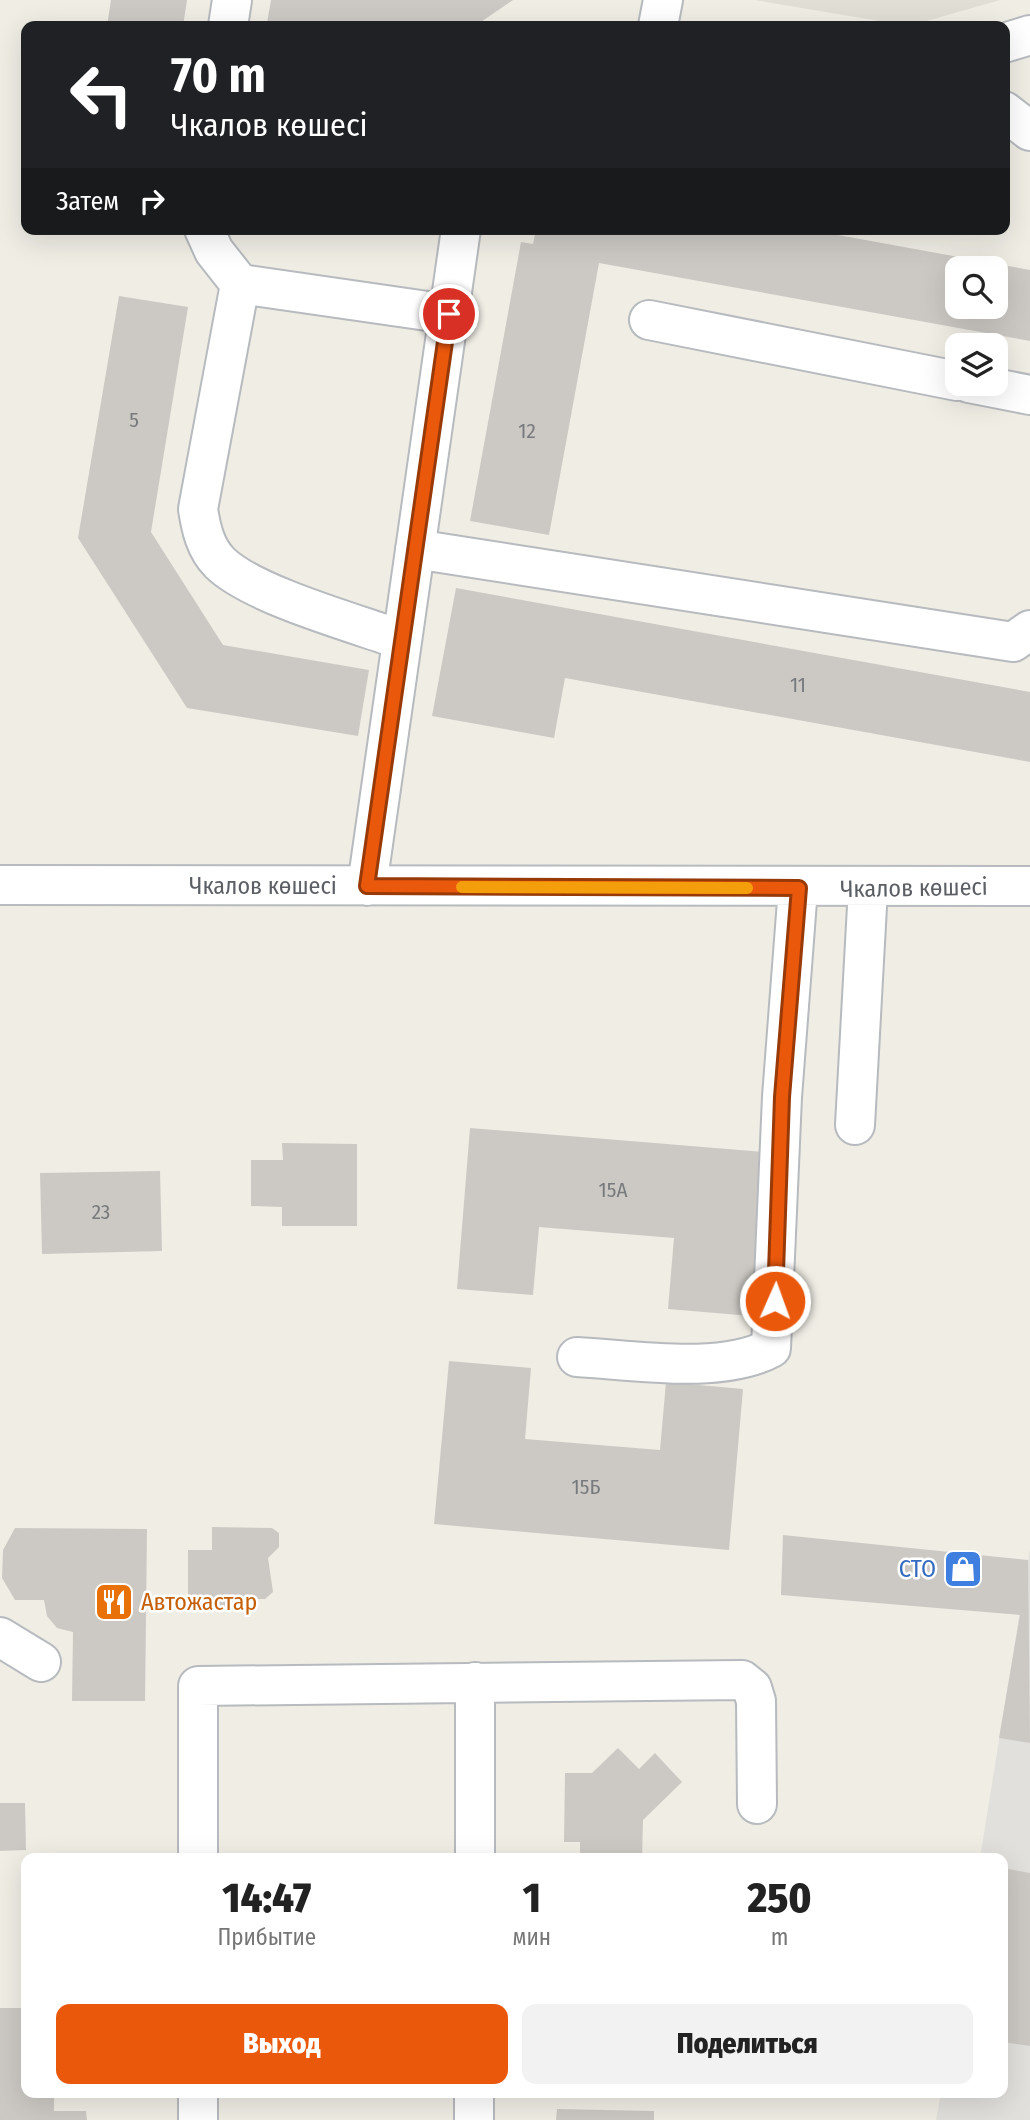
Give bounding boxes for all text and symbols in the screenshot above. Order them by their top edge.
text: 70 m [171,46,266,105]
icon: left [56,49,147,140]
text: Чкалов көшесі [171,106,368,144]
icon: right [133,182,171,220]
text: Затем [56,186,119,217]
map controls [945,256,1008,396]
button: search [945,256,1008,319]
pin [419,284,479,344]
icon: arrive [430,295,468,333]
button: layers [945,333,1008,396]
house number: 5 [129,407,139,433]
house number: 12 [518,418,536,444]
house number: 11 [790,672,806,698]
street label: Чкалов көшесі [189,872,337,900]
street label: Чкалов көшесі [840,873,988,903]
house number: 15А [599,1177,627,1203]
house number: 23 [92,1199,110,1225]
position arrow [738,1264,812,1338]
house number: 15Б [572,1474,600,1500]
shop icon: СТО [942,1548,984,1590]
place label: СТО [899,1555,936,1583]
restaurant icon: Автожастар [93,1581,135,1623]
place label: Автожастар [141,1588,257,1616]
text: 14:47 [222,1873,311,1923]
text: 1 [523,1873,541,1923]
text: 250 [748,1873,812,1923]
text: Прибытие [217,1923,316,1951]
text: мин [513,1923,551,1951]
text: m [771,1923,788,1951]
button: Выход [56,2004,508,2084]
button: Поделиться [522,2004,973,2084]

